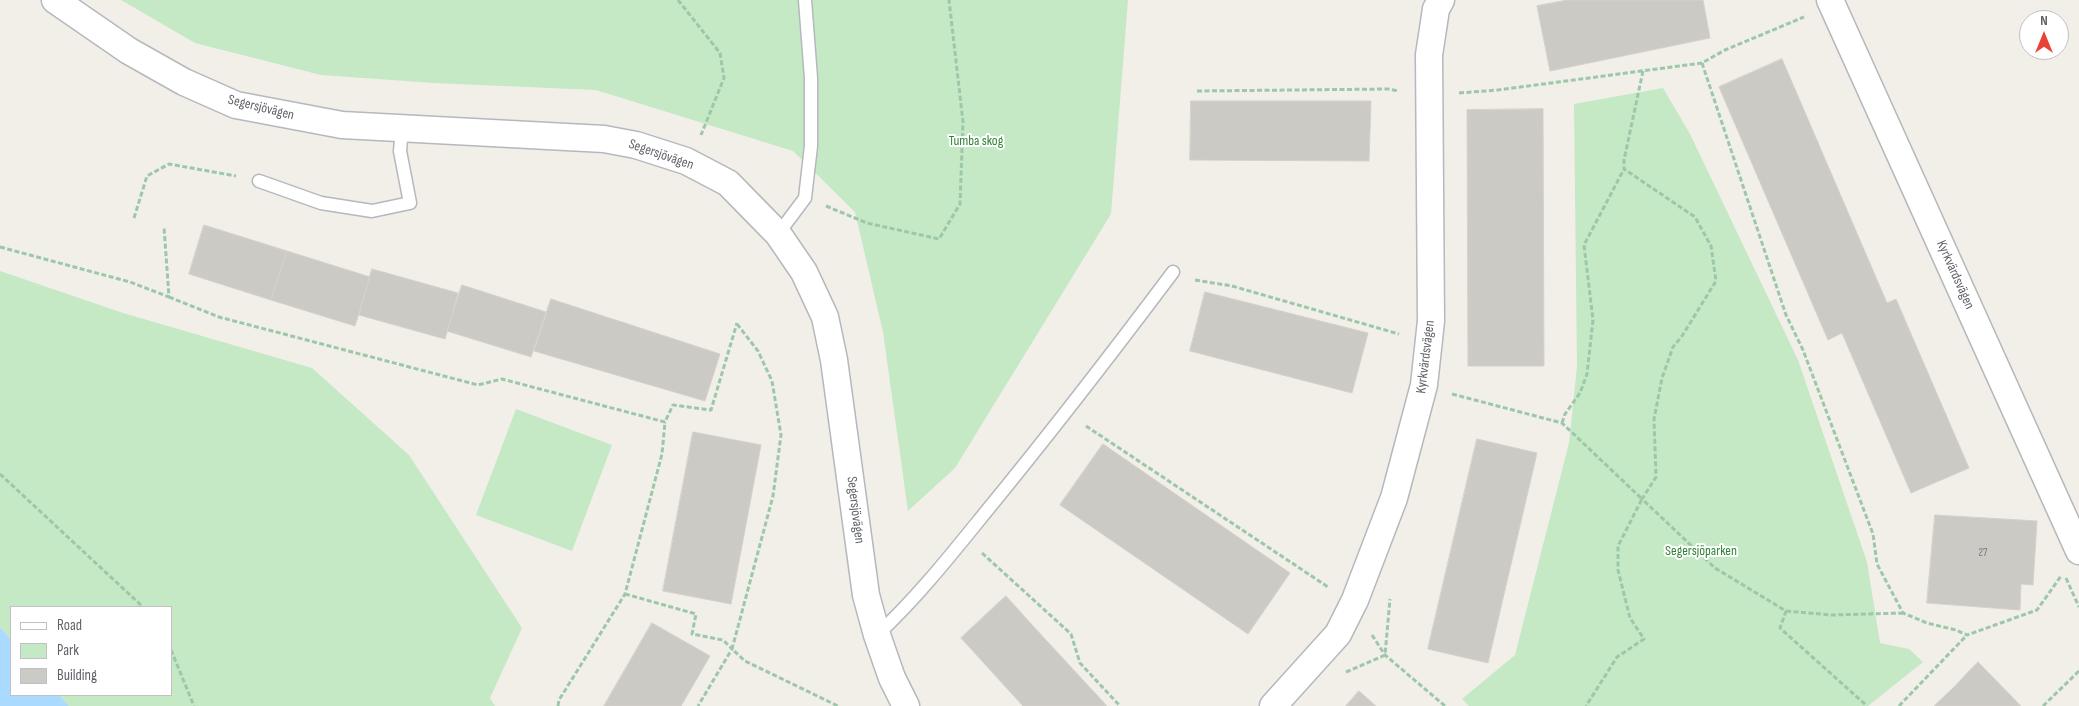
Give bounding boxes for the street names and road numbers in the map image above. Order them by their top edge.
street label: Segersjövägen [226,92,296,124]
street label: Segersjövägen [626,136,696,174]
street label: Kyrkvärdsvägen [1932,238,1978,312]
street label: Kyrkvärdsvägen [1413,319,1439,395]
street label: Segersjövägen [843,475,867,545]

